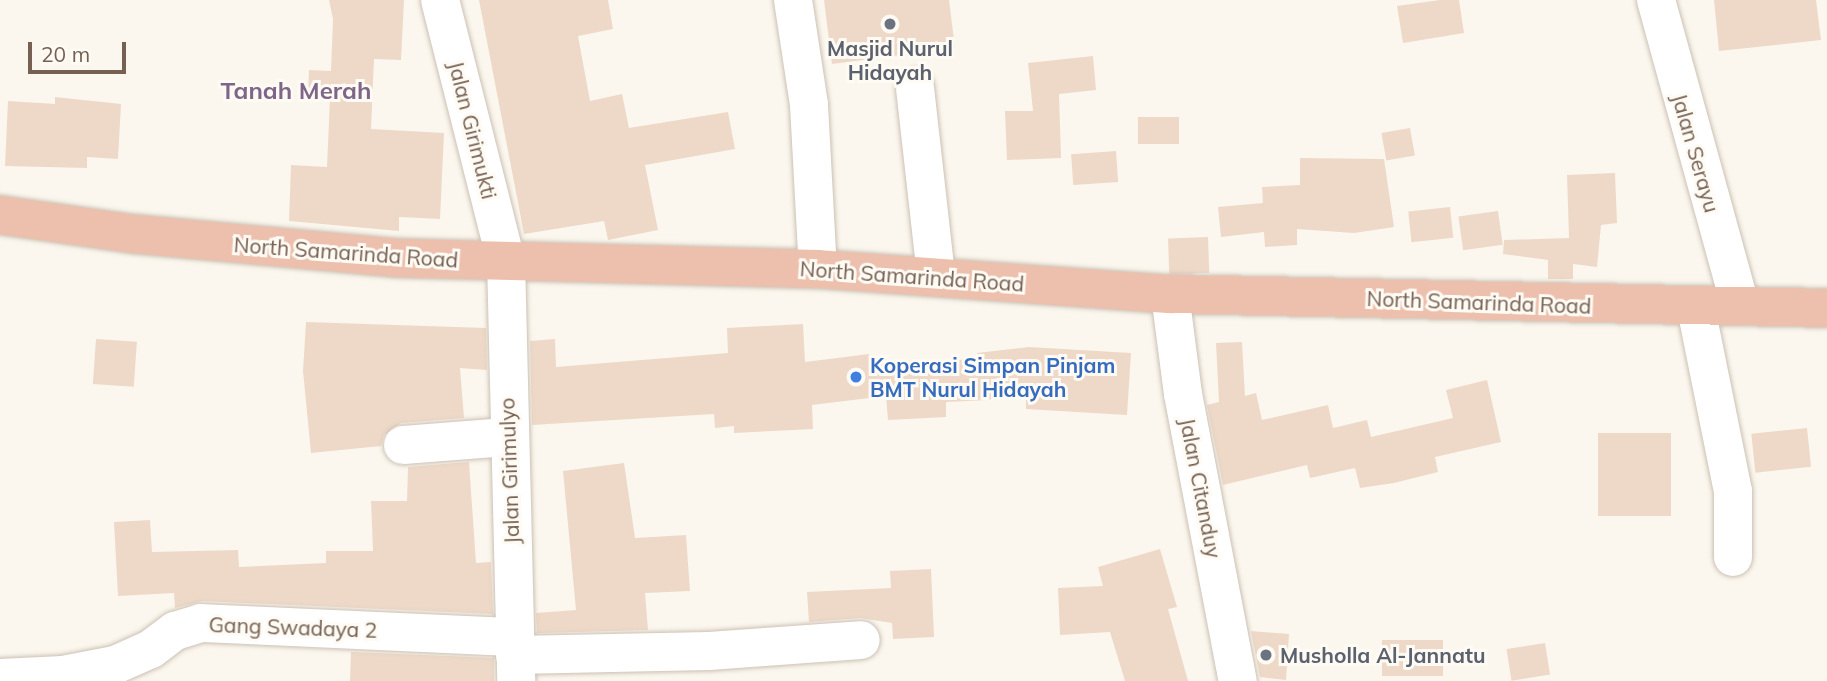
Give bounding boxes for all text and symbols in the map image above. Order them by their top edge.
marker: Masjid Nurul Hidayah [882,16,898,32]
scale bar [32,28,130,72]
place label: Masjid Nurul Hidayah [827,35,953,85]
text: 20 m [41,41,90,67]
street label: Jalan Girimukti [444,58,502,202]
district label: Tanah Merah [221,77,371,105]
street label: Jalan Serayu [1667,91,1725,215]
street label: North Samarinda Road [233,232,459,272]
street label: North Samarinda Road [799,256,1025,296]
street label: North Samarinda Road [1366,285,1592,319]
place label: Koperasi Simpan Pinjam BMT Nurul Hidayah [870,352,1115,402]
marker: Koperasi Simpan Pinjam BMT Nurul Hidayah [848,369,864,385]
street label: Jalan Girimulyo [494,397,524,545]
street label: Jalan Citanduy [1175,416,1227,560]
street label: Gang Swadaya 2 [208,611,378,643]
place label: Musholla Al-Jannatu [1280,642,1485,668]
marker: Musholla Al-Jannatu [1258,647,1274,663]

